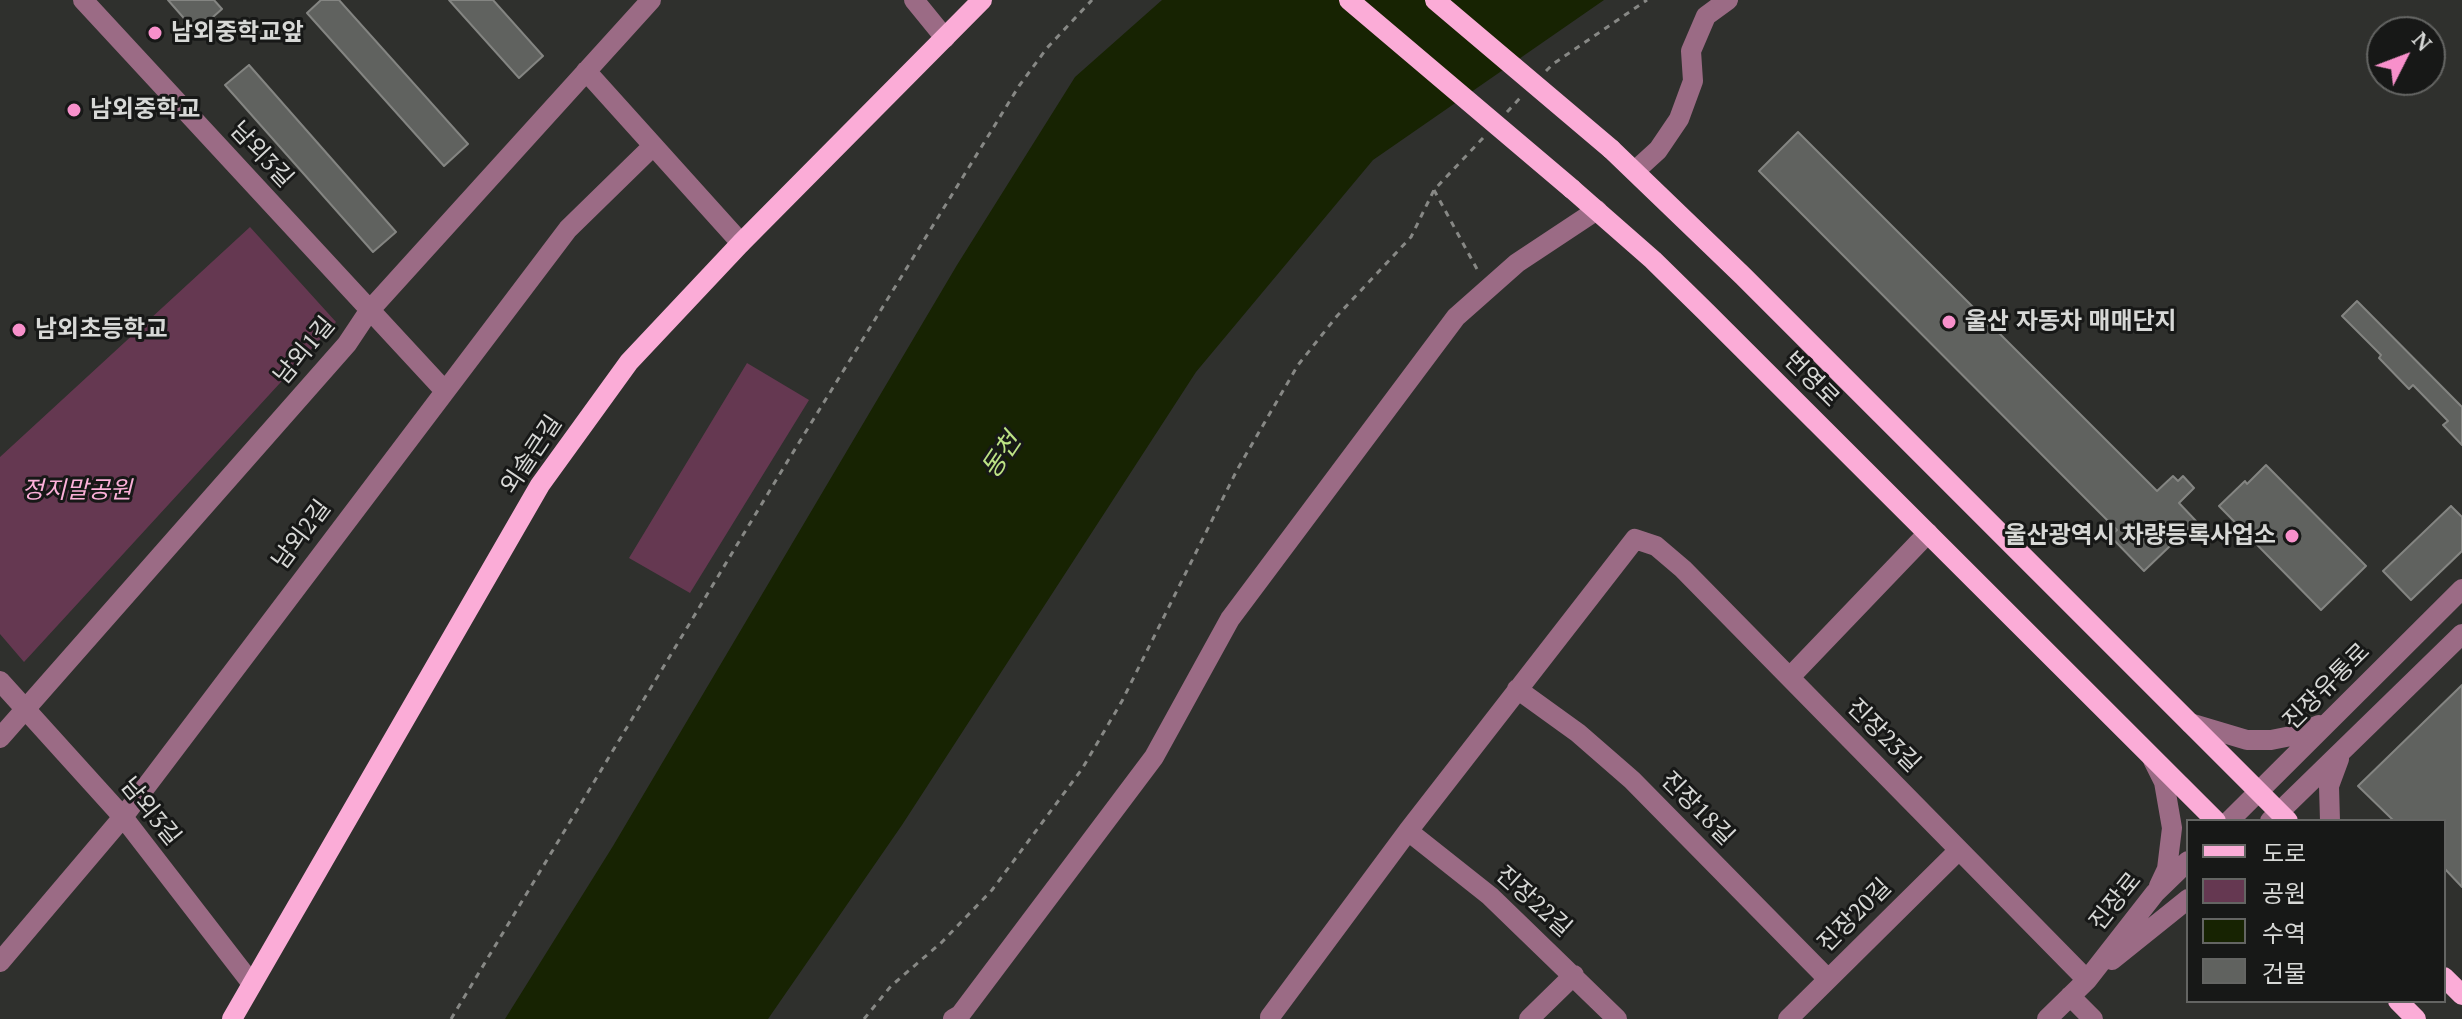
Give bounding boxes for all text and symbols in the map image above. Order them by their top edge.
north arrow [2366,16,2446,96]
place label: 남외중학교앞 [171,19,303,47]
marker: 남외중학교앞 [146,24,164,42]
text: N [2406,25,2439,57]
place label: 남외중학교 [90,96,200,124]
marker: 남외중학교 [65,101,83,119]
street label: 남외3길 [224,116,298,194]
place label: 울산 자동차 매매단지 [1965,308,2177,336]
street label: 남외1길 [269,311,341,391]
marker: 울산 자동차 매매단지 [1940,313,1958,331]
place label: 남외초등학교 [35,316,167,344]
marker: 남외초등학교 [10,321,28,339]
street label: 번영로 [1777,346,1845,414]
street label: 외솔큰길 [495,410,569,500]
water label: 동천 [976,427,1028,485]
park label: 정지말공원 [22,477,132,505]
street label: 남외2길 [267,495,337,575]
place label: 울산광역시 차량등록사업소 [2005,522,2276,550]
marker: 울산광역시 차량등록사업소 [2283,527,2301,545]
street label: 진장유통로 [2278,638,2376,736]
street label: 진장23길 [1840,693,1926,779]
street label: 진장18길 [1654,766,1740,852]
street label: 남외3길 [114,772,186,852]
legend [2186,819,2446,1003]
text: 도로 [2262,837,2306,869]
street label: 진장22길 [1489,861,1577,943]
street label: 진장로 [2084,867,2148,937]
street label: 진장20길 [1812,873,1898,959]
text: 공원 [2262,877,2306,909]
text: 수역 [2262,917,2306,949]
text: 건물 [2262,957,2306,989]

